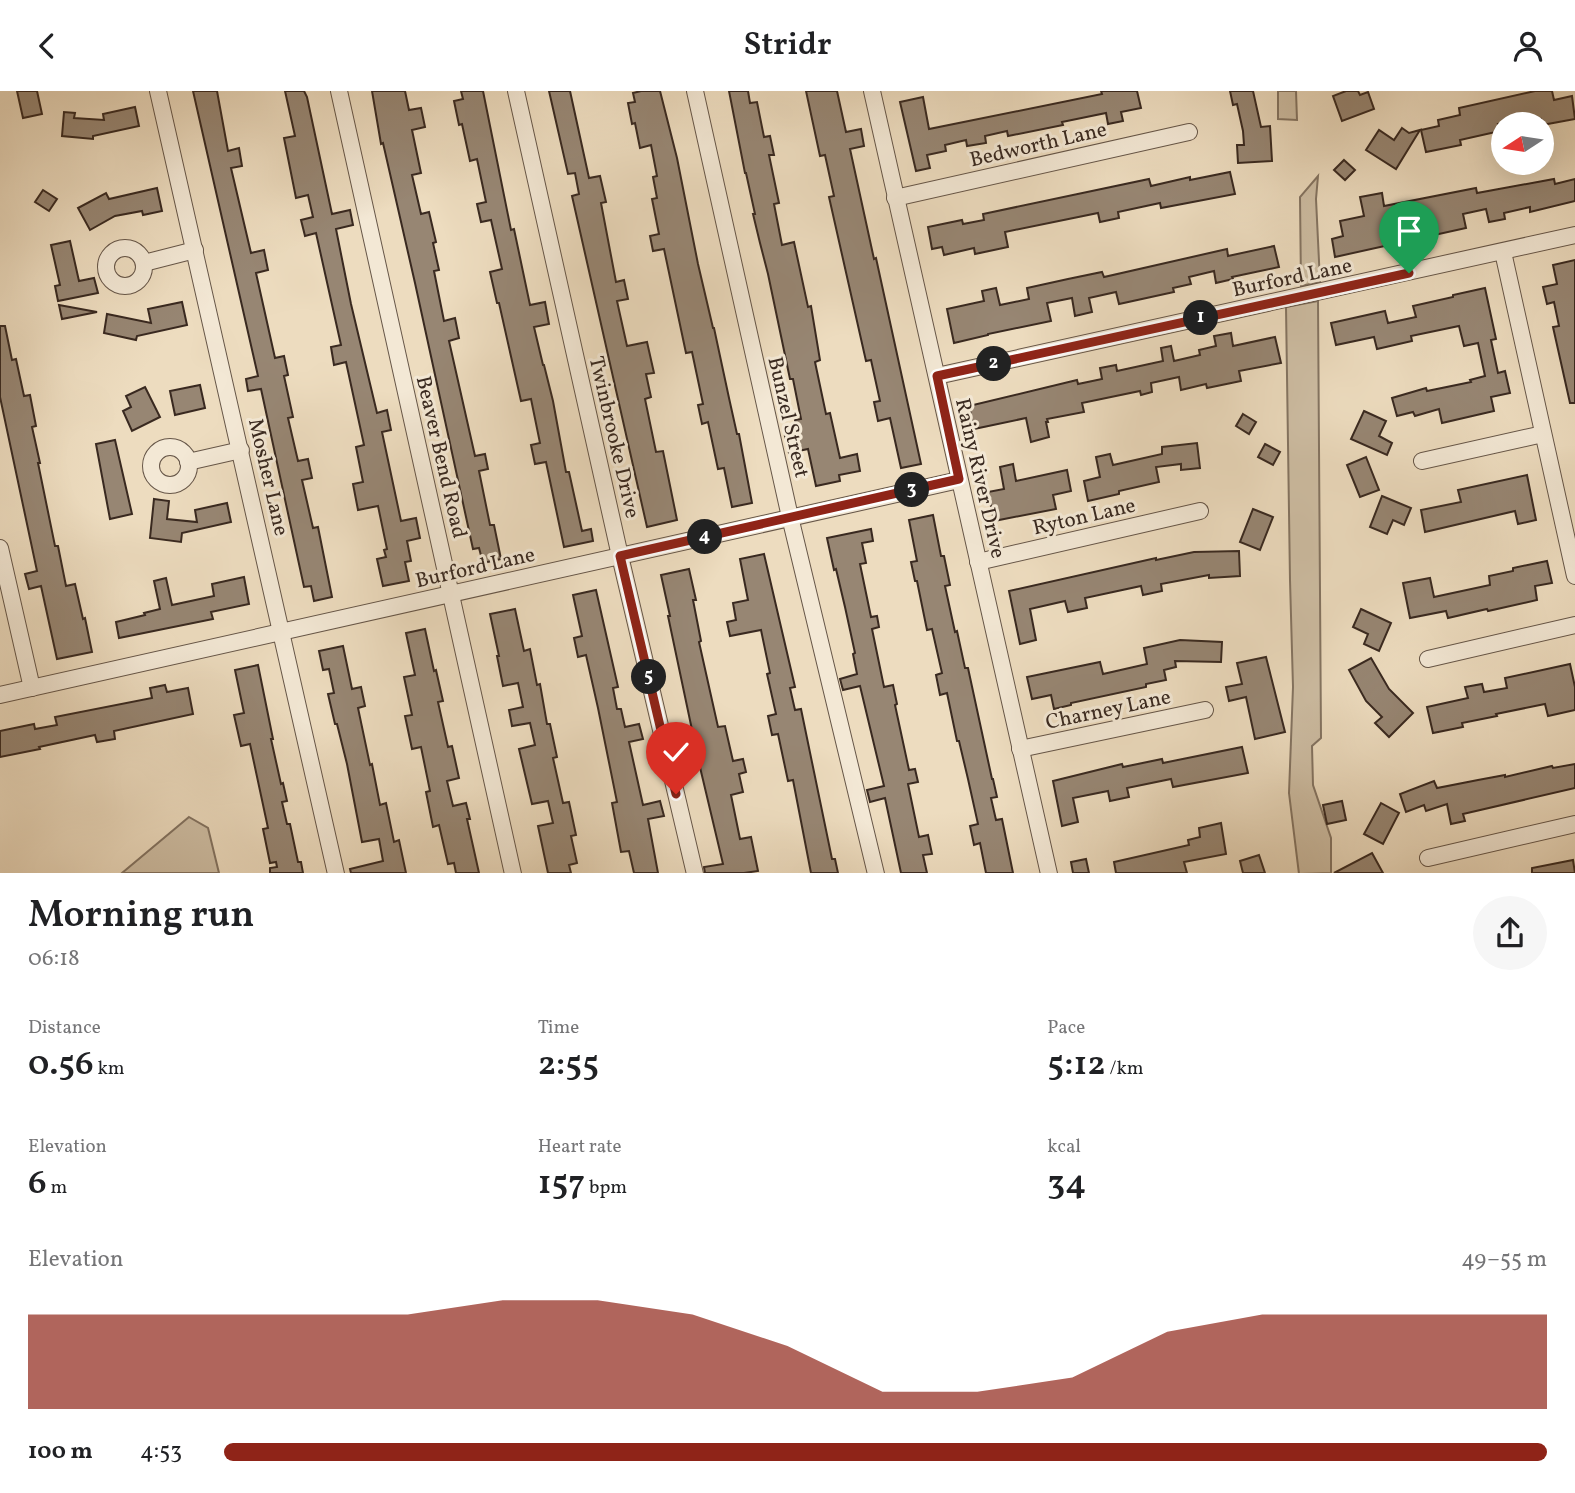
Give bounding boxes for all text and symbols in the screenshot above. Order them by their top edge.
text: Stridr [744,24,831,68]
icon: back [28,27,66,65]
icon: person [1509,27,1547,65]
north arrow [1491,112,1554,175]
map controls [1491,112,1554,175]
street label: Bedworth Lane [967,116,1110,175]
pin [1379,201,1439,273]
icon: arrive [1390,212,1428,250]
street label: Burford Lane [1230,252,1355,305]
pin: 1 [1184,301,1218,335]
text: 1 [1197,304,1204,330]
pin: 2 [976,347,1012,381]
text: 2 [989,350,998,376]
street label: Twinbrooke Drive [581,354,646,521]
street label: Bunzel Street [760,354,816,481]
street label: Beaver Bend Road [408,373,473,541]
street label: Rainy River Drive [947,395,1012,561]
street label: Mosher Lane [240,416,295,539]
pin: 3 [894,473,930,507]
text: 3 [907,476,916,502]
street label: Ryton Lane [1030,492,1139,543]
pin: 4 [688,519,722,555]
text: 4 [699,523,710,549]
street label: Burford Lane [413,541,538,596]
pin: 5 [632,659,666,695]
text: 5 [644,663,653,689]
street label: Charney Lane [1043,683,1174,738]
pin [646,722,706,794]
icon: check [657,733,695,771]
text: Morning run [28,890,254,943]
button: share [1473,896,1547,970]
text: 06:18 [28,943,80,975]
text: Distance [28,1015,101,1041]
text: Time [538,1015,579,1041]
text: Pace [1047,1015,1085,1041]
text: 0.56 [28,1041,94,1089]
text: 2:55 [538,1041,599,1089]
text: 5:12 [1047,1041,1106,1089]
text: km [94,1056,125,1082]
text: /km [1106,1056,1144,1082]
text: Elevation [28,1134,107,1160]
text: Heart rate [538,1134,622,1160]
text: kcal [1047,1134,1081,1160]
text: 6 [28,1160,47,1208]
text: 157 [538,1160,585,1208]
text: 34 [1047,1160,1086,1208]
text: m [47,1175,67,1201]
text: bpm [585,1175,627,1201]
text: Elevation [28,1244,124,1276]
text: 49–55 m [1461,1244,1547,1276]
text: 100 m [28,1436,93,1468]
text: 4:53 [140,1436,182,1468]

